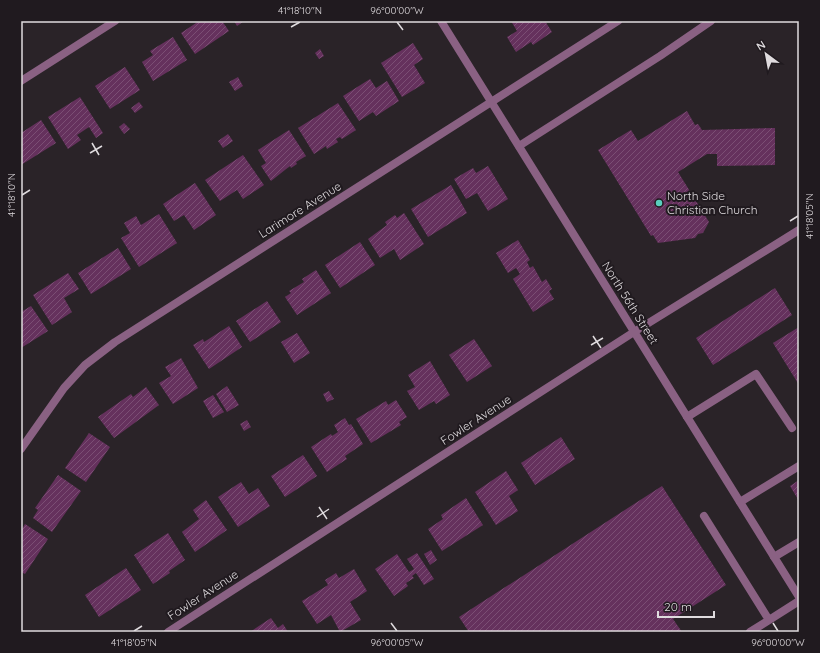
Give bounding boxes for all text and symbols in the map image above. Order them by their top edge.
text: 41°18'10"N [278,4,322,17]
text: 96°00'00"W [370,4,424,17]
north arrow [746,34,786,74]
text: N [754,37,768,54]
text: 41°18'10"N [5,173,18,217]
street label: Larimore Avenue [256,178,344,241]
place label: North Side Christian Church [667,188,757,217]
text: 41°18'05"N [803,193,816,239]
marker: North Side Christian Church [654,198,664,208]
street label: North 56th Street [599,259,662,347]
street label: Fowler Avenue [438,391,514,448]
street label: Fowler Avenue [165,566,241,623]
scale bar [658,593,714,619]
text: 20 m [664,599,692,614]
text: 41°18'05"N [111,636,157,649]
text: 96°00'05"W [371,636,424,649]
text: 96°00'00"W [751,636,805,649]

